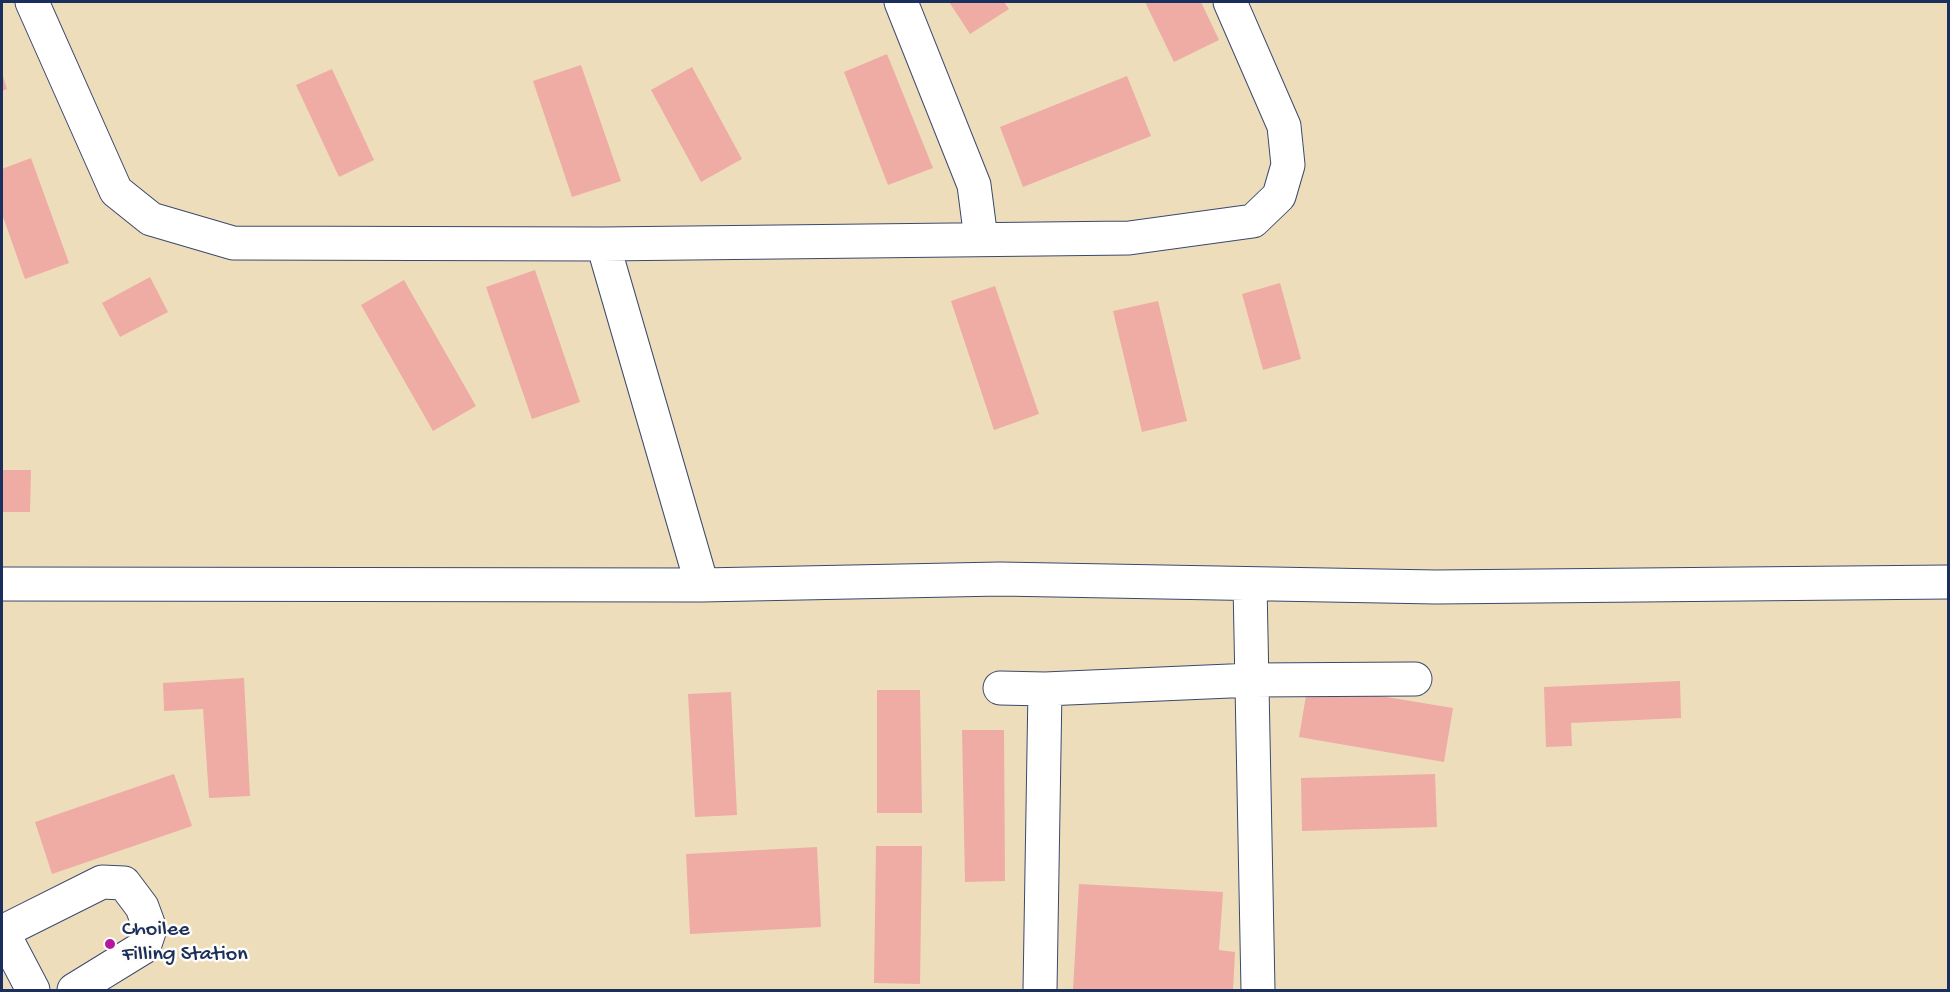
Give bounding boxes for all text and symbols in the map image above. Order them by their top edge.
place label: Choilee Filling Station [122,918,248,969]
marker: Choilee Filling Station [103,937,117,951]

